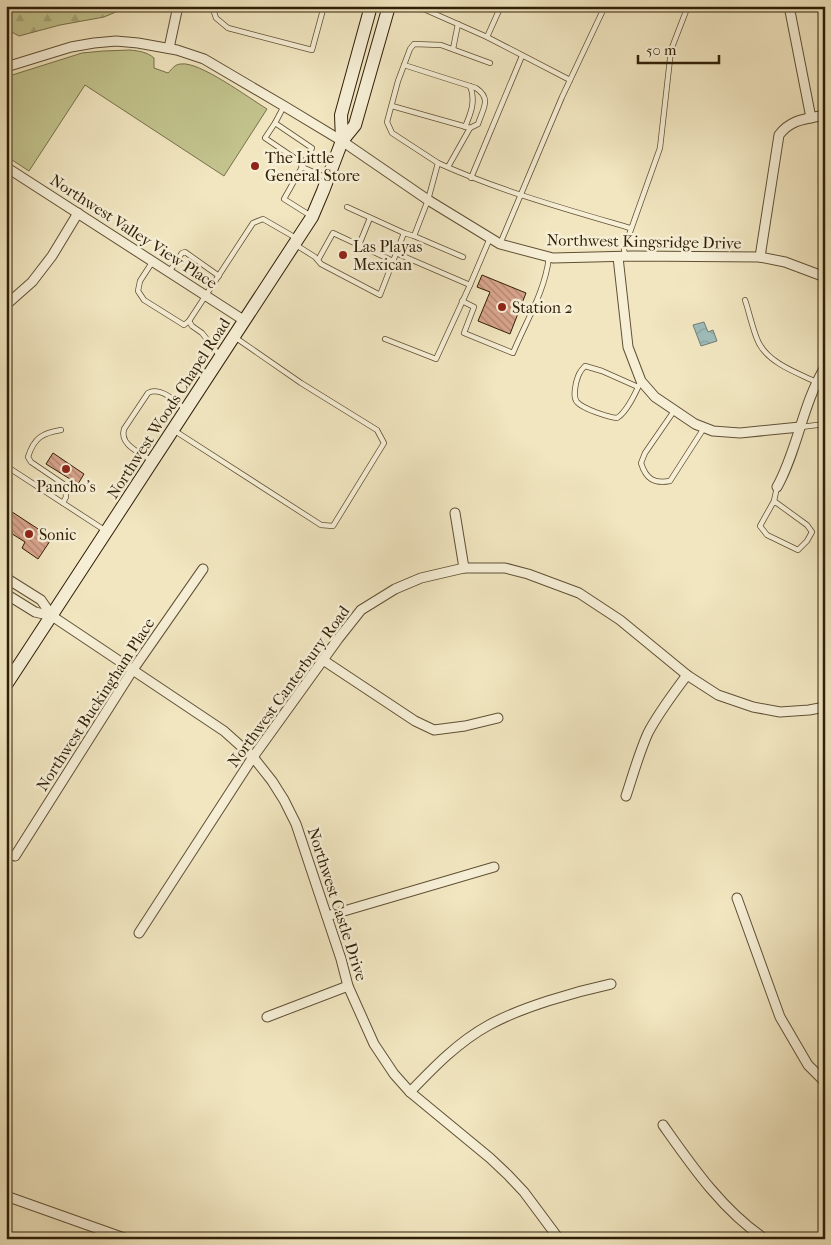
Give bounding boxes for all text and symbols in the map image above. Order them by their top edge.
scale bar [638,32,720,64]
text: 50 m [646,41,677,59]
place label: The Little General Store [265,148,360,185]
marker: The Little General Store [249,160,261,172]
street label: Northwest Valley View Place [47,170,221,293]
street label: Northwest Kingsridge Drive [546,230,742,253]
place label: Las Playas Mexican [353,237,422,274]
marker: Las Playas Mexican [337,249,349,261]
place label: Station 2 [512,298,573,317]
marker: Station 2 [496,301,508,313]
street label: Northwest Woods Chapel Road [103,314,234,502]
marker: Pancho's [60,463,72,475]
place label: Pancho's [36,477,96,496]
place label: Sonic [39,525,76,544]
marker: Sonic [23,528,35,540]
street label: Northwest Canterbury Road [223,602,354,771]
street label: Northwest Buckingham Place [32,614,159,794]
street label: Northwest Castle Drive [304,825,371,983]

